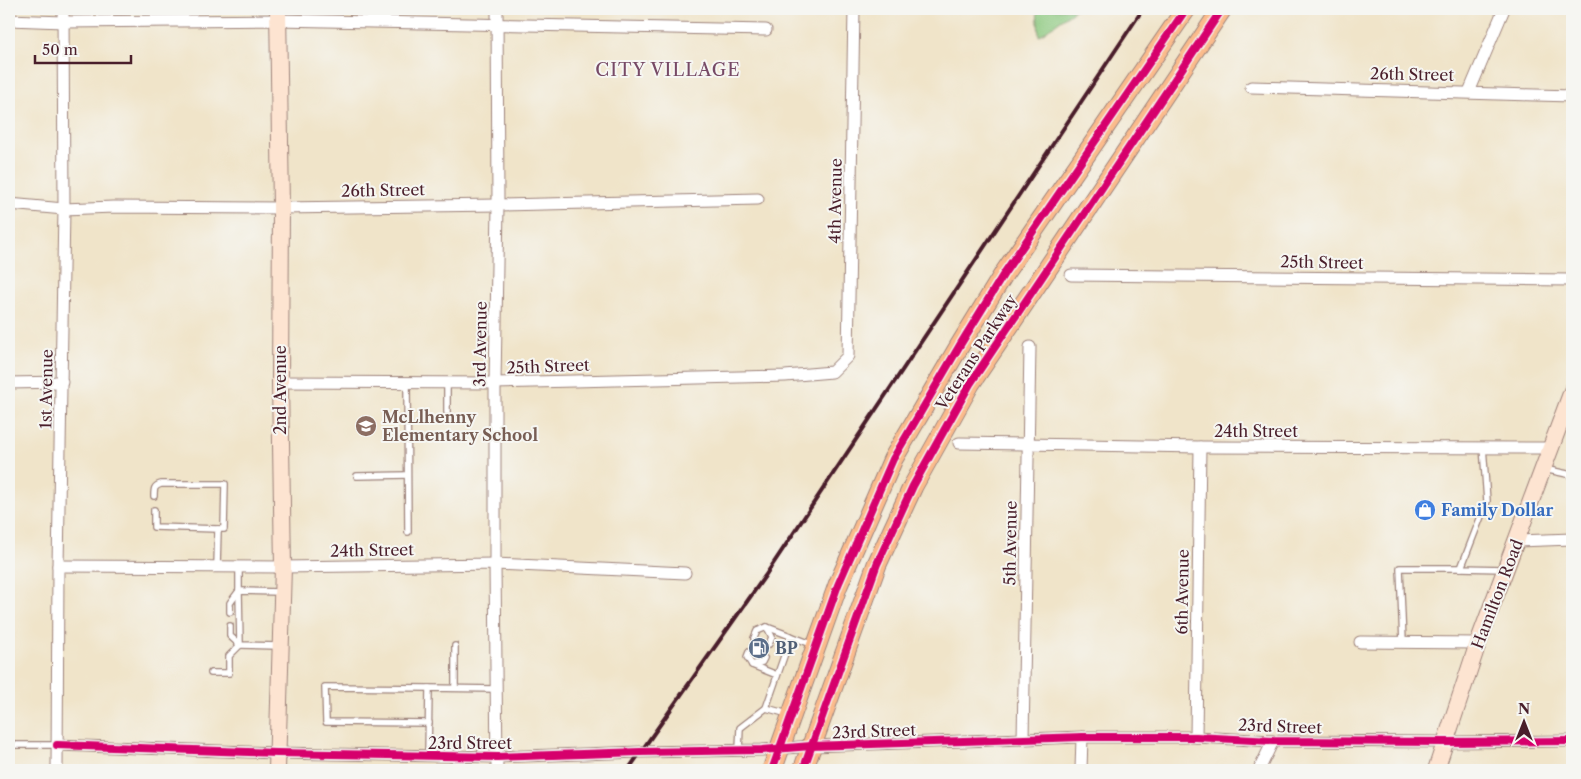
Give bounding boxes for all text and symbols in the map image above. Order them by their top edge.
scale bar [35,32,131,64]
text: 50 m [42,40,78,59]
district label: CITY VILLAGE [595,59,741,81]
street label: 26th Street [1370,63,1454,85]
street label: 4th Avenue [824,158,846,244]
street label: 26th Street [341,179,425,201]
street label: 25th Street [1280,251,1364,273]
street label: Veterans Parkway [931,289,1022,415]
street label: 3rd Avenue [469,301,491,387]
street label: 2nd Avenue [270,345,290,435]
street label: 1st Avenue [35,349,57,429]
street label: 25th Street [506,355,590,377]
place label: McLlhenny Elementary School [382,407,538,445]
school or university icon: McLlhenny Elementary School [354,414,378,438]
street label: 24th Street [1214,421,1298,441]
shop icon: Family Dollar [1413,498,1437,522]
street label: 5th Avenue [999,500,1021,586]
place label: Family Dollar [1441,500,1554,520]
street label: Hamilton Road [1467,536,1527,652]
street label: 24th Street [330,539,414,561]
street label: 6th Avenue [1171,549,1193,635]
fuel station icon: BP [747,636,771,660]
place label: BP [775,638,798,658]
north arrow [1498,696,1548,746]
text: N [1518,700,1530,718]
street label: 23rd Street [1238,715,1323,737]
street label: 23rd Street [832,720,917,742]
street label: 23rd Street [428,733,512,753]

